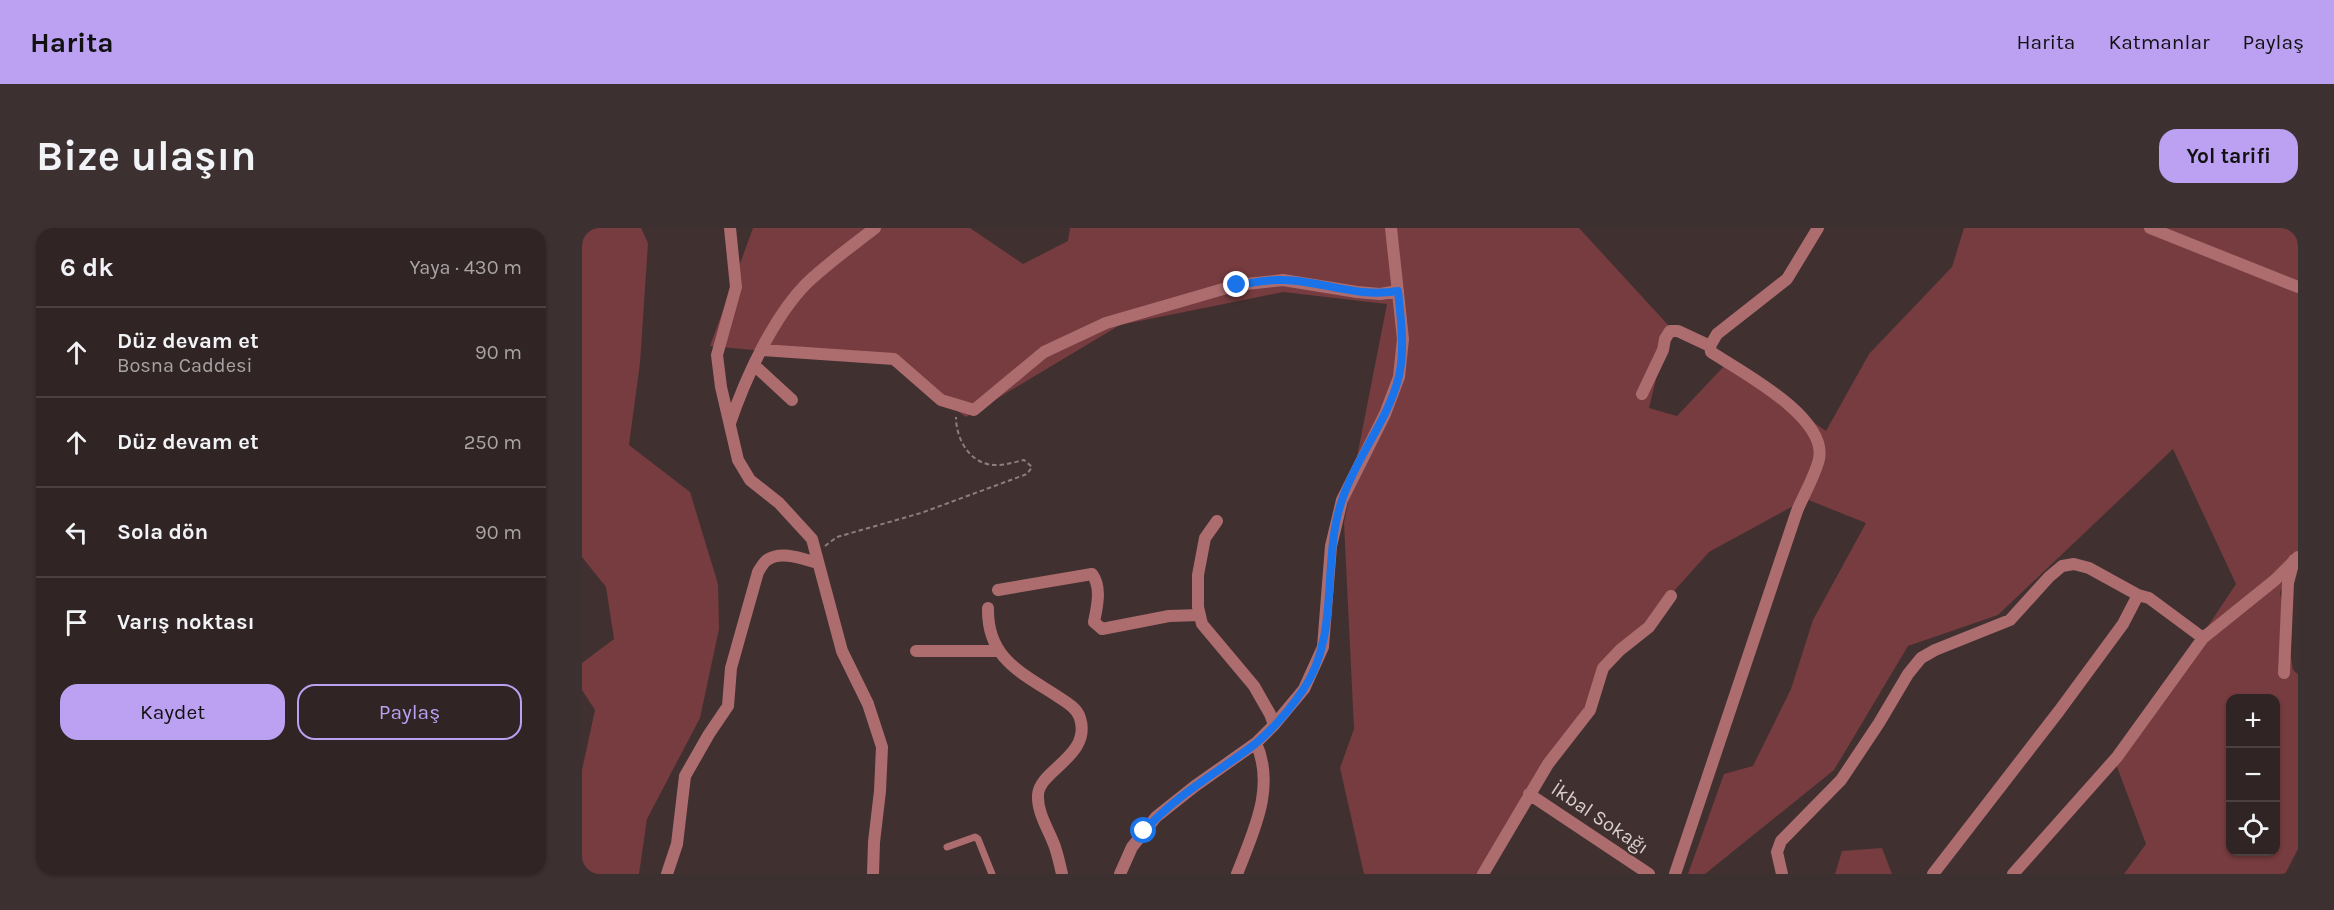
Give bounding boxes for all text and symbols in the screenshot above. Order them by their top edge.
text: Harita [30,26,114,59]
text: Harita [2017,30,2075,54]
text: Katmanlar [2108,30,2210,54]
text: Paylaş [2243,30,2304,54]
button: Yol tarifi [2159,129,2298,183]
text: Bize ulaşın [36,131,256,181]
text: 6 dk [60,252,114,283]
text: Yaya · 430 m [410,256,522,279]
route end [1223,271,1249,297]
text: Düz devam et [117,328,259,354]
icon: ahead [60,336,93,369]
text: 90 m [475,341,522,364]
text: Bosna Caddesi [117,354,252,377]
icon: ahead [60,426,93,459]
text: Düz devam et [117,429,259,455]
text: 250 m [464,431,522,454]
icon: left [60,516,93,549]
text: Sola dön [117,519,208,545]
text: 90 m [475,521,522,544]
icon: arrive [60,606,93,639]
text: Varış noktası [117,609,255,635]
button: Kaydet [60,684,285,740]
button: Paylaş [297,684,522,740]
map controls [2226,694,2280,856]
button: + [2226,694,2280,748]
button: − [2226,748,2280,802]
street label: İkbal Sokağı [1547,777,1653,859]
button: locate [2226,802,2280,856]
route start [1130,817,1156,843]

